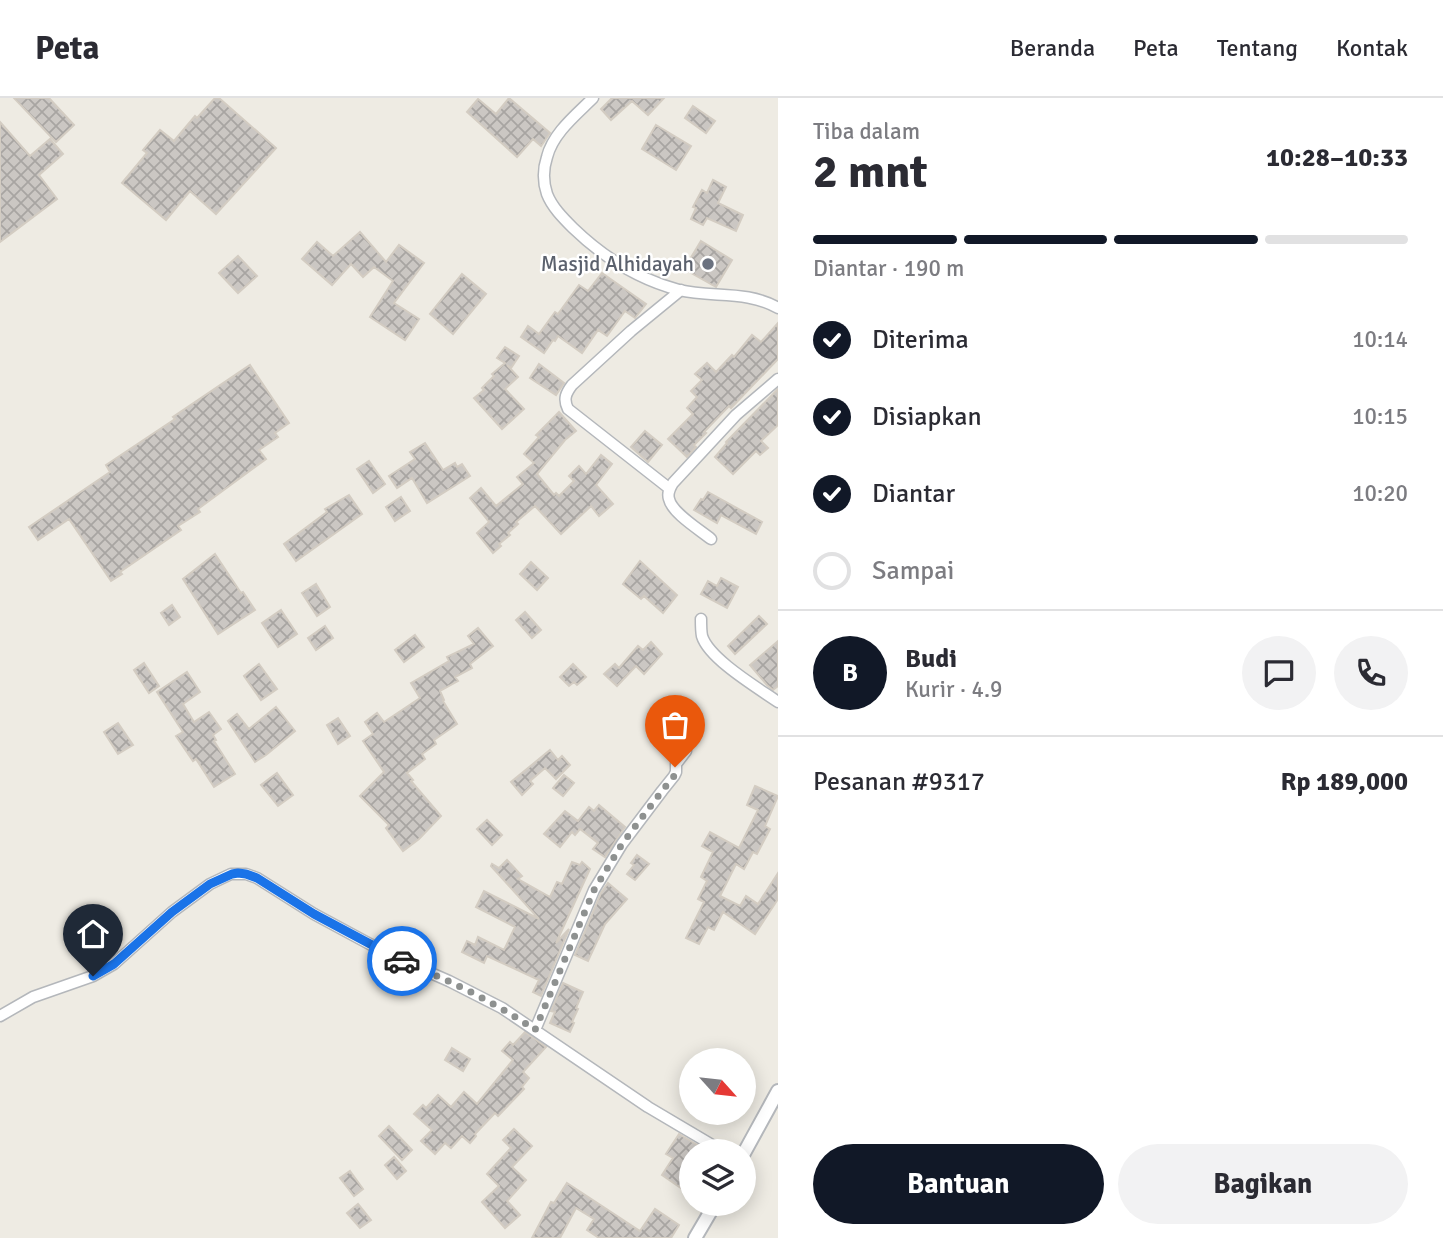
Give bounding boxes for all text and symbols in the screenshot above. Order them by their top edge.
text: Peta [35,28,99,69]
text: Beranda [1010,33,1095,63]
text: Peta [1133,33,1179,63]
text: Tentang [1217,33,1298,63]
text: Kontak [1336,33,1408,63]
text: Tiba dalam [813,117,920,146]
text: 10:28–10:33 [1266,142,1408,174]
text: 2 mnt [813,144,928,200]
place label: Masjid Alhidayah [541,251,694,277]
text: Diantar · 190 m [813,254,964,283]
marker: Masjid Alhidayah [700,256,716,272]
icon: check [813,321,851,359]
text: Diterima [872,324,969,356]
text: 10:14 [1352,325,1408,354]
icon: check [813,398,851,436]
text: Disiapkan [872,401,982,433]
text: 10:15 [1352,402,1408,431]
icon: check [813,475,851,513]
text: Diantar [872,478,955,510]
text: 10:20 [1352,479,1408,508]
text: Sampai [872,555,954,587]
button: chat [1242,636,1316,710]
button: phone [1334,636,1408,710]
text: Budi [905,643,957,675]
text: B [842,657,858,689]
text: Kurir · 4.9 [905,675,1002,704]
pin [645,695,705,767]
icon: bag [656,706,694,744]
text: Pesanan #9317 [813,766,985,798]
text: Rp 189,000 [1280,766,1408,798]
pin [63,904,123,976]
icon: home [74,915,112,953]
courier [367,926,437,996]
icon: car [383,942,421,980]
north arrow [679,1048,756,1125]
map controls [679,1048,756,1216]
button: layers [679,1139,756,1216]
button: Bantuan [813,1144,1104,1224]
button: Bagikan [1118,1144,1408,1224]

